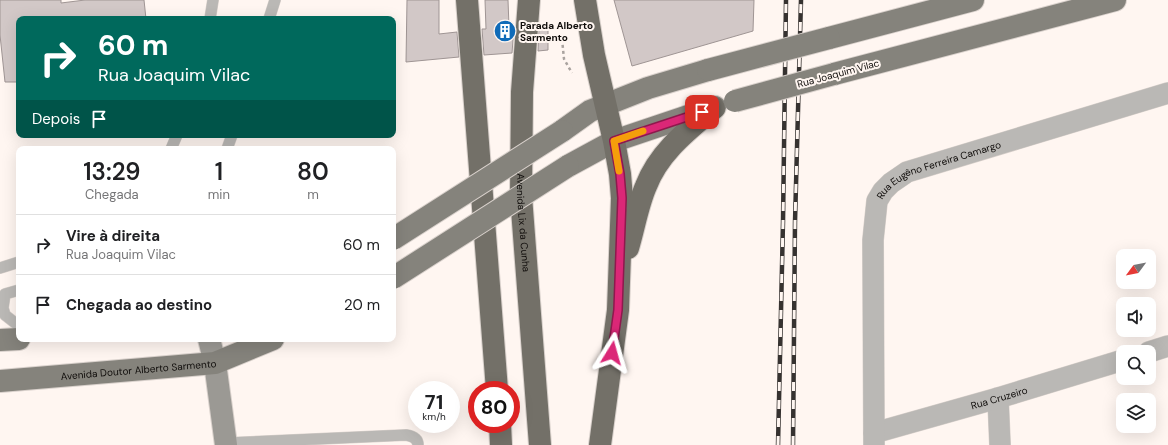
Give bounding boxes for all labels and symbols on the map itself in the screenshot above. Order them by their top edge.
building icon: Parada Alberto Sarmento [492,18,518,44]
place label: Parada Alberto Sarmento [520,19,593,44]
street label: Rua Joaquim Vilac [796,56,881,91]
pin [685,95,719,129]
street label: Rua Eugêno Ferreira Camargo [874,138,1003,202]
street label: Avenida Lix da Cunha [514,173,533,273]
north arrow [1116,249,1156,289]
position arrow [591,332,633,374]
street label: Avenida Doutor Alberto Sarmento [60,357,217,383]
speed limit sign: 80 [468,381,520,433]
street label: Rua Cruzeiro [969,383,1029,412]

